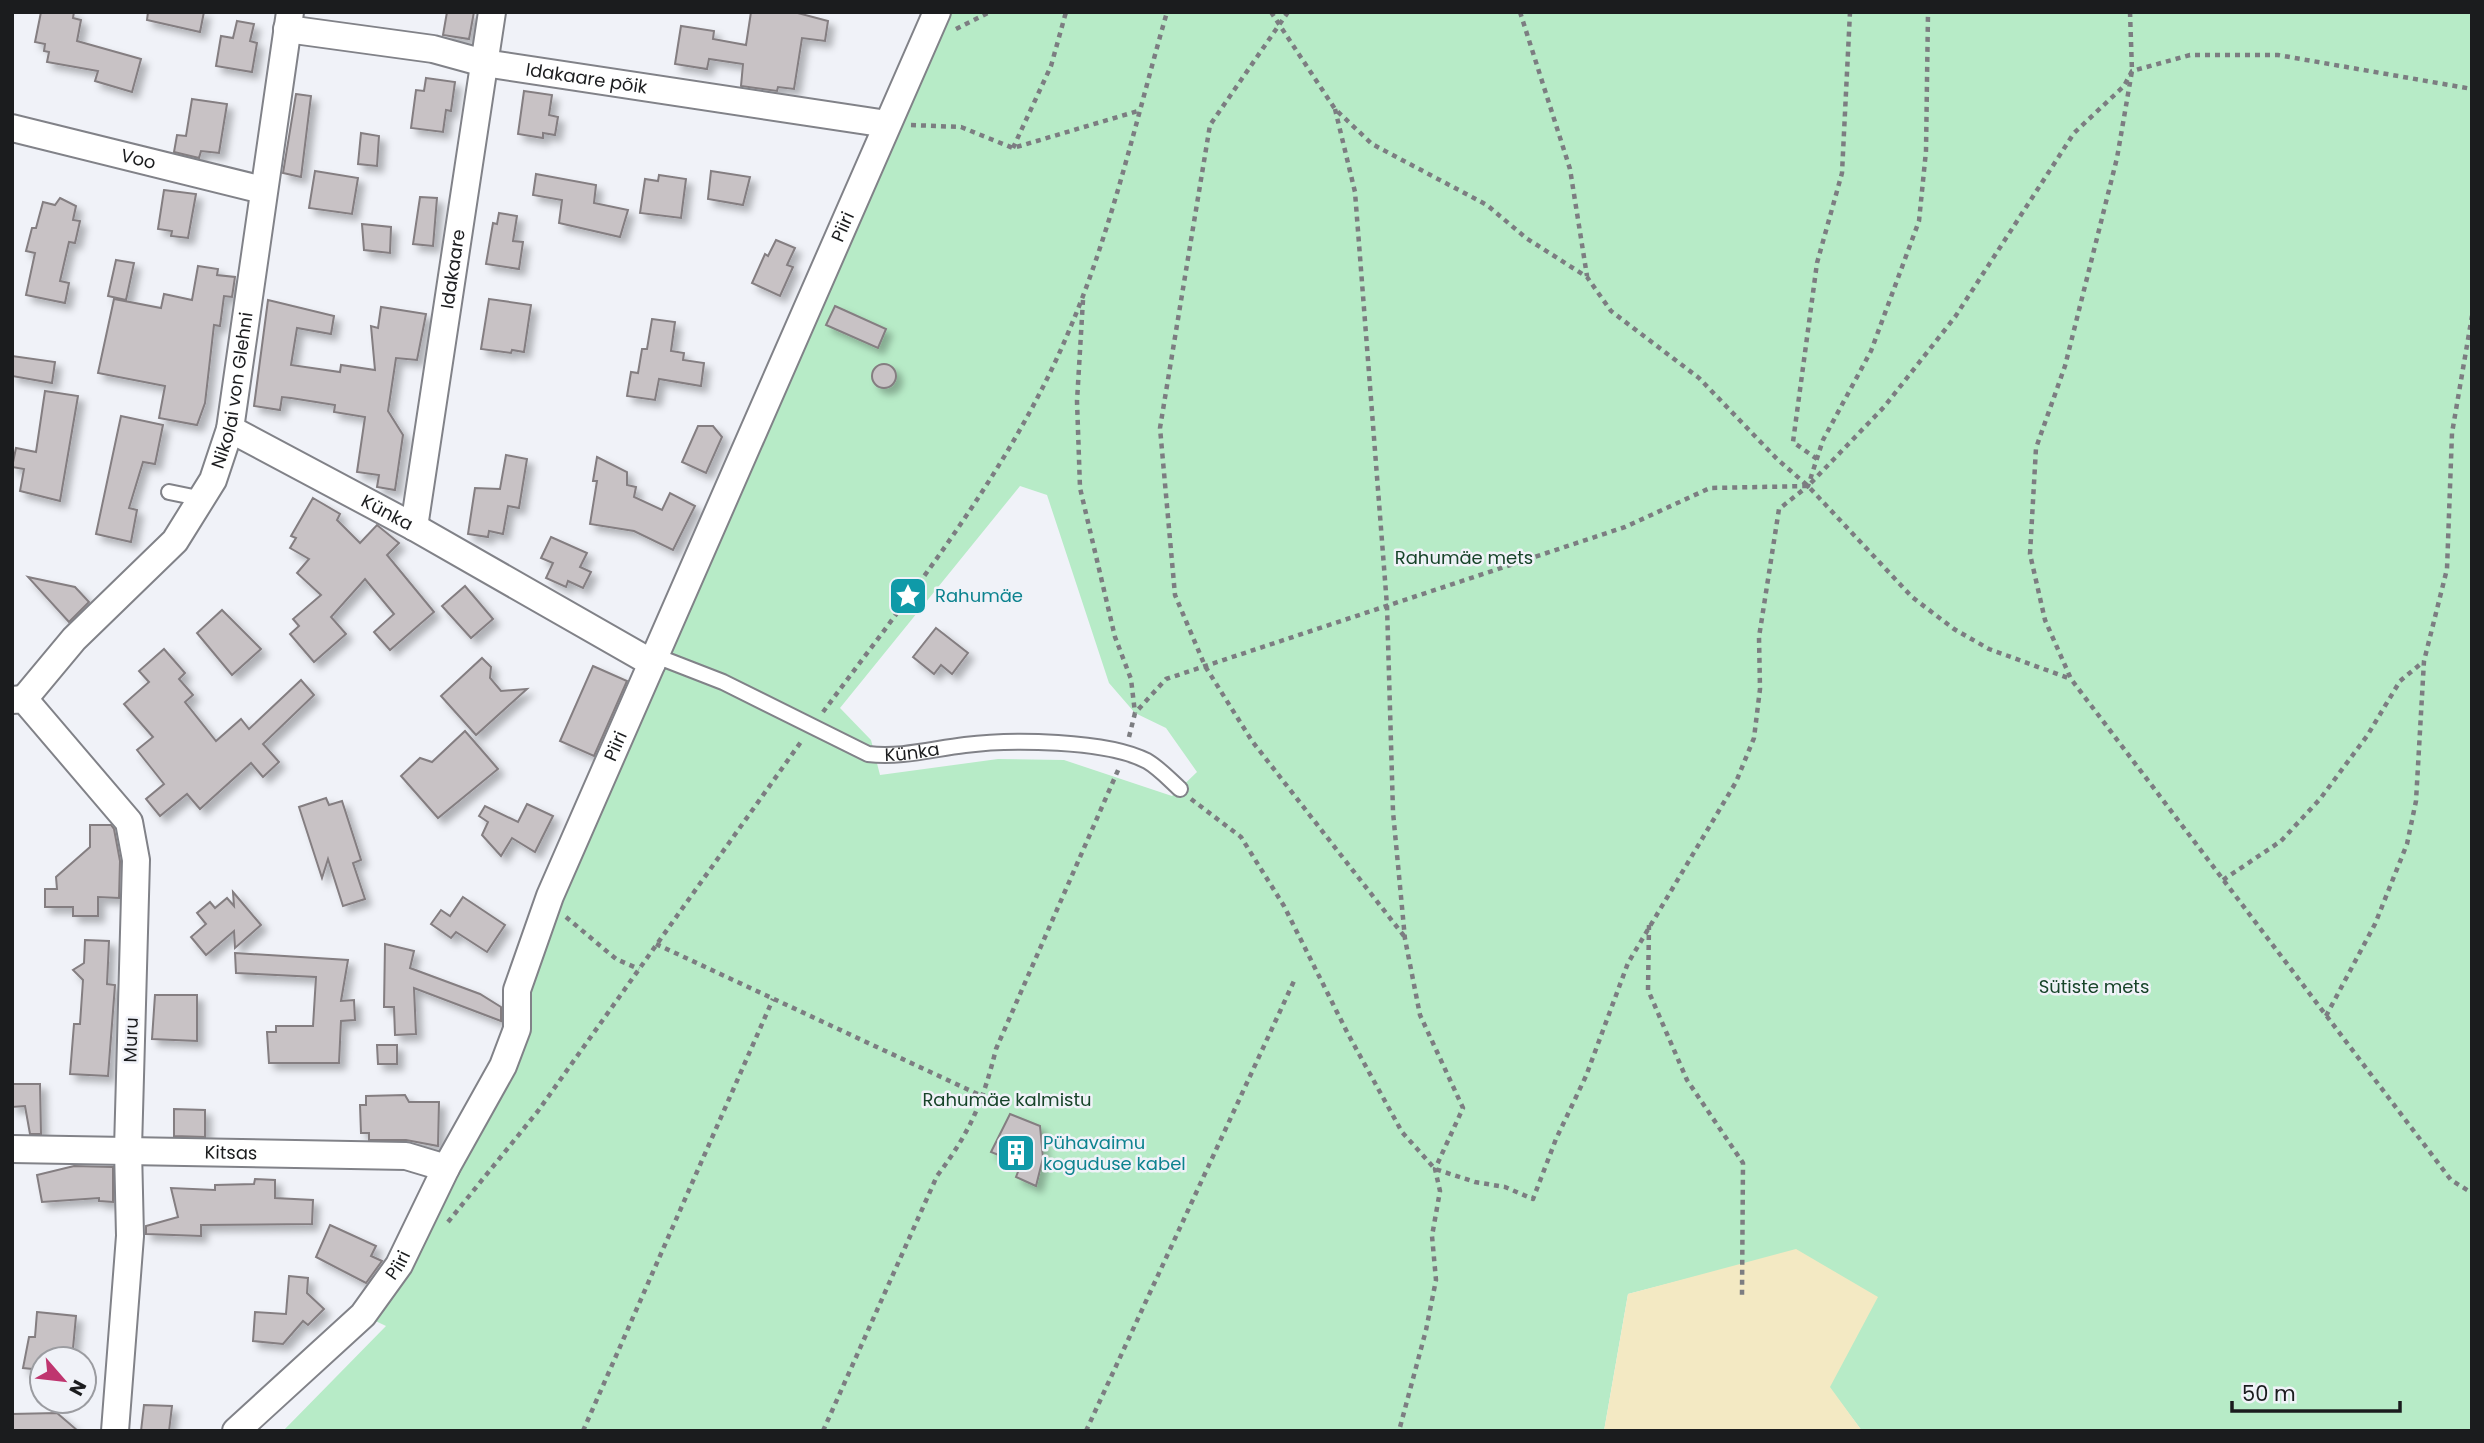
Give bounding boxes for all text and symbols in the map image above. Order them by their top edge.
street label: Idakaare põik [524,57,650,100]
street label: Voo [118,142,158,175]
street label: Piiri [825,208,860,246]
street label: Idakaare [434,227,471,310]
street label: Nikolai von Glehni [205,310,259,472]
street label: Künka [357,488,418,536]
park label: Rahumäe mets [1395,545,1533,570]
place icon: Rahumäe [887,575,929,617]
place label: Rahumäe [935,583,1023,608]
street label: Piiri [598,727,633,765]
street label: Künka [884,736,941,767]
park label: Sütiste mets [2039,974,2149,999]
street label: Muru [117,1017,144,1063]
park label: Rahumäe kalmistu [922,1087,1092,1112]
place label: Pühavaimu koguduse kabel [1043,1130,1186,1176]
building icon: Pühavaimu koguduse kabel [995,1132,1037,1174]
street label: Kitsas [204,1139,258,1165]
street label: Piiri [379,1246,416,1285]
north arrow [28,1345,98,1415]
scale bar [2232,1370,2400,1414]
text: N [62,1375,93,1400]
text: 50 m [2242,1379,2296,1408]

